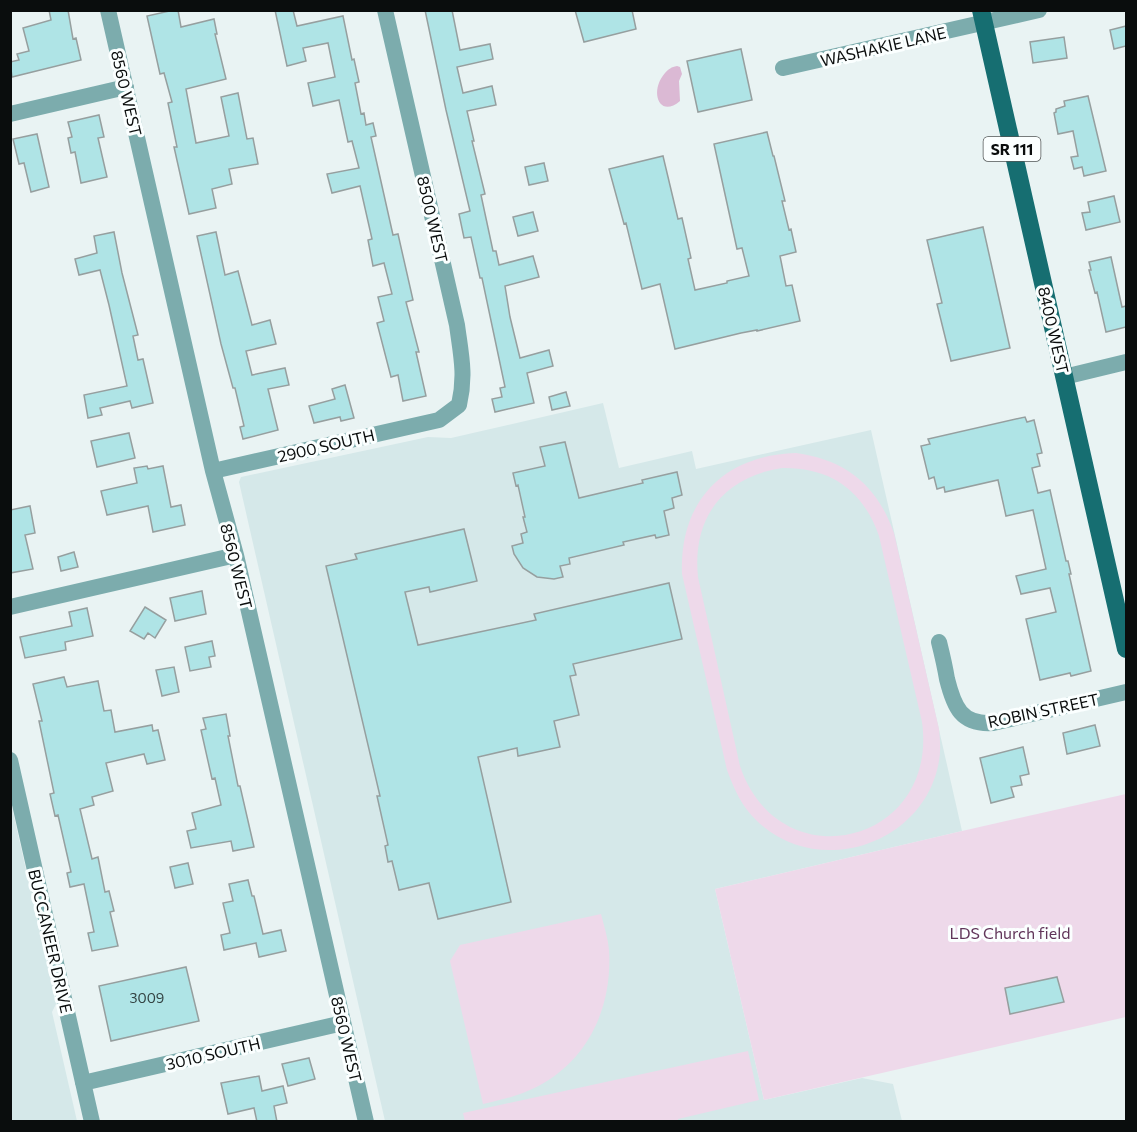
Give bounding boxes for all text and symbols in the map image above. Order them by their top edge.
street label: WASHAKIE LANE [818,22,948,70]
street label: 8560 WEST [108,48,146,138]
road number: SR 111 [984,137,1040,161]
street label: 8500 WEST [414,174,452,264]
street label: 8400 WEST [1035,285,1073,375]
street label: 2900 SOUTH [276,425,376,465]
street label: 8560 WEST [217,521,257,611]
street label: ROBIN STREET [986,689,1100,731]
street label: BUCCANEER DRIVE [25,867,77,1015]
park label: LDS Church field [950,923,1070,942]
house number: 3009 [130,989,164,1006]
street label: 8560 WEST [328,994,366,1084]
street label: 3010 SOUTH [164,1033,262,1073]

